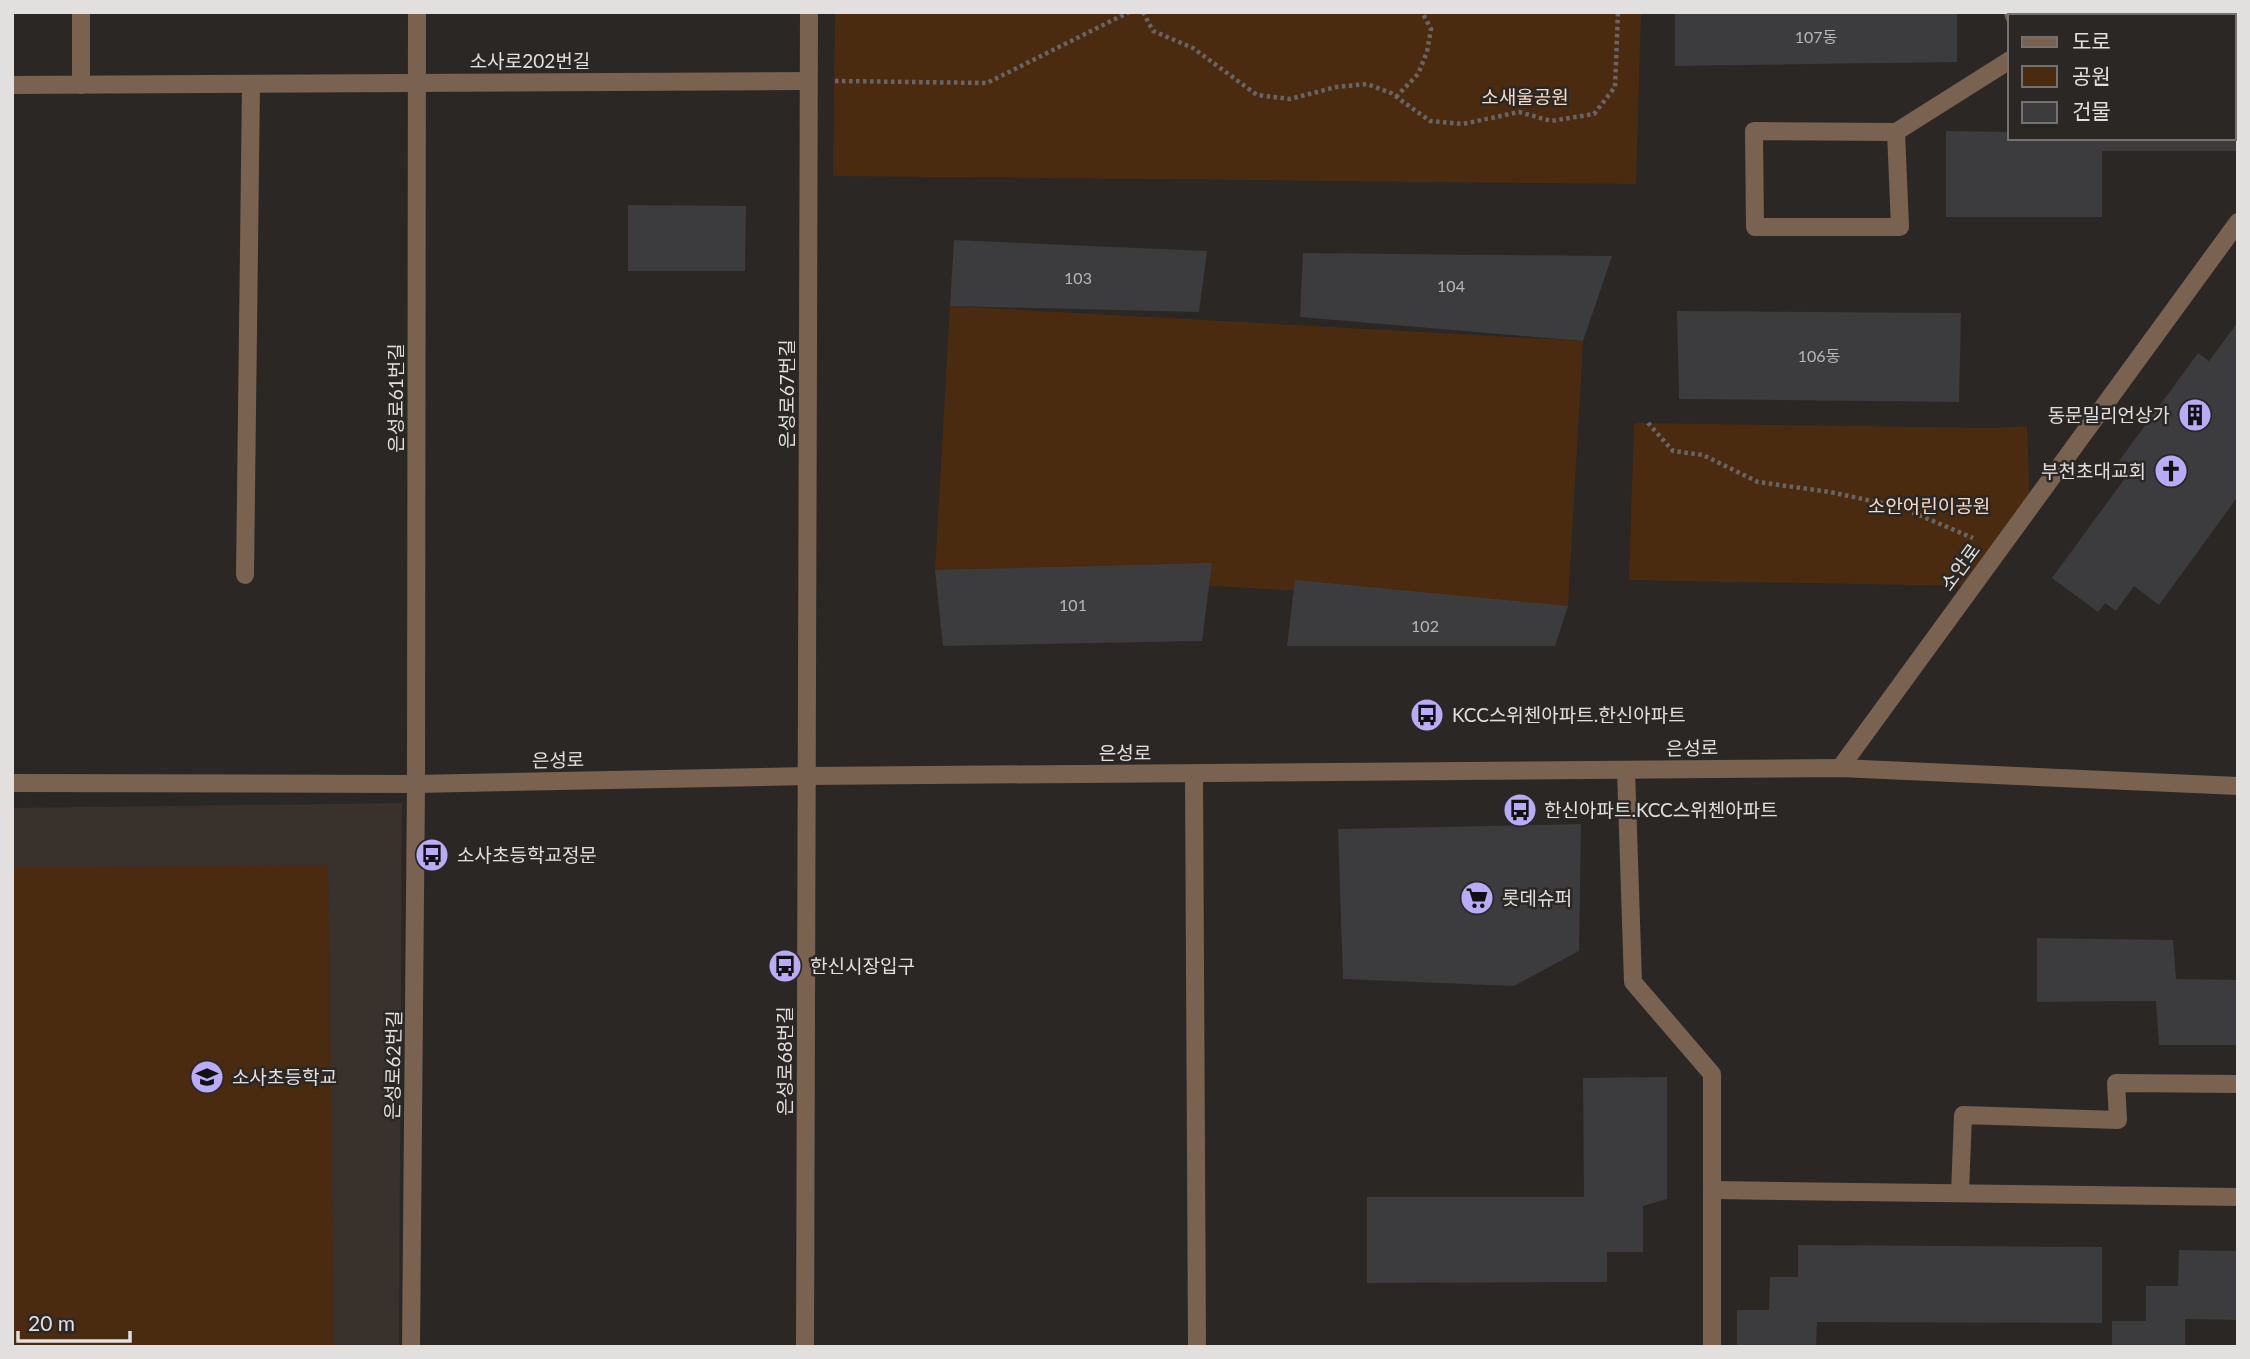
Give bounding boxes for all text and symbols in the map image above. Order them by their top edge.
legend [2008,14,2236,140]
house number: 107동 [1795,27,1838,46]
text: 도로 [2072,28,2111,53]
street label: 소사로202번길 [470,49,590,72]
text: 공원 [2072,63,2111,88]
park label: 소새울공원 [1481,85,1569,108]
text: 건물 [2072,98,2111,123]
house number: 103 [1064,268,1092,287]
house number: 104 [1437,276,1465,295]
street label: 은성로67번길 [775,339,798,449]
street label: 은성로61번길 [384,343,407,453]
house number: 106동 [1798,346,1841,365]
building icon: 동문밀리언상가 [2176,396,2214,434]
place label: 동문밀리언상가 [2048,403,2170,426]
church icon: 부천초대교회 [2152,452,2190,490]
place label: 부천초대교회 [2041,459,2146,482]
park label: 소안어린이공원 [1868,494,1990,517]
street label: 소안로 [1935,539,1984,595]
house number: 101 [1059,595,1087,614]
house number: 102 [1411,616,1439,635]
bus stop icon: KCC스위첸아파트.한신아파트 [1408,696,1446,734]
place label: KCC스위첸아파트.한신아파트 [1452,703,1686,726]
street label: 은성로 [1666,736,1718,759]
street label: 은성로 [1099,741,1151,764]
street label: 은성로 [532,748,584,771]
bus stop icon: 한신아파트.KCC스위첸아파트 [1501,791,1539,829]
place label: 한신아파트.KCC스위첸아파트 [1544,798,1778,821]
bus stop icon: 소사초등학교정문 [413,836,451,874]
place label: 소사초등학교정문 [457,843,597,866]
supermarket icon: 롯데슈퍼 [1458,879,1496,917]
place label: 롯데슈퍼 [1502,886,1572,909]
bus stop icon: 한신시장입구 [766,947,804,985]
place label: 한신시장입구 [810,954,915,977]
street label: 은성로68번길 [773,1006,796,1116]
street label: 은성로62번길 [380,1010,405,1120]
school or university icon: 소사초등학교 [188,1058,226,1096]
place label: 소사초등학교 [232,1065,337,1088]
scale bar [18,1300,130,1344]
text: 20 m [28,1310,75,1335]

